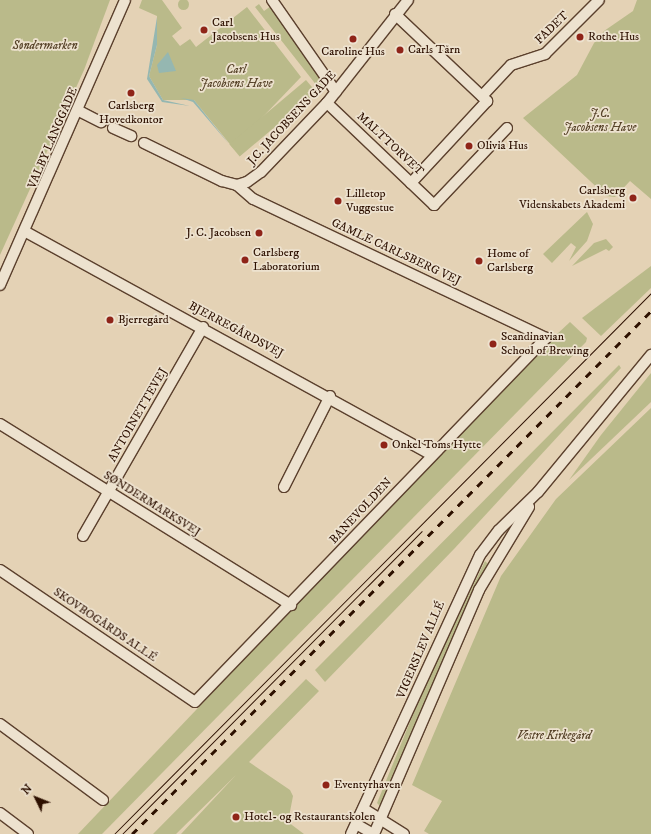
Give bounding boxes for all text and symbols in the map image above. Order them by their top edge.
street label: FADET [532,9,572,47]
place label: Carl Jacobsens Hus [212,16,280,44]
marker: Carl Jacobsens Hus [199,25,209,35]
place label: Rothe Hus [588,30,639,44]
marker: Rothe Hus [575,32,585,42]
marker: Caroline Hus [348,34,358,44]
park label: Søndermarken [12,39,78,53]
place label: Carls Tårn [408,43,460,57]
place label: Caroline Hus [321,45,385,59]
marker: Carls Tårn [395,45,405,55]
park label: Carl Jacobsens Have [200,63,272,91]
street label: J.C. JACOBSENS GADE [245,68,339,168]
street label: VALBY LANGGADE [25,85,81,191]
marker: Carlsberg Hovedkontor [126,88,136,98]
place label: Carlsberg Hovedkontor [99,99,163,127]
park label: J.C. Jacobsens Have [564,107,636,135]
street label: MALTTORVET [354,109,426,179]
place label: Olivia Hus [477,139,528,153]
marker: Olivia Hus [464,141,474,151]
place label: Carlsberg Videnskabets Akademi [519,184,625,212]
place label: Lilletop Vuggestue [346,187,394,215]
marker: Carlsberg Videnskabets Akademi [628,193,638,203]
marker: Lilletop Vuggestue [333,196,343,206]
street label: GAMLE CARLSBERG VEJ [329,216,463,288]
place label: J. C. Jacobsen [186,226,251,240]
marker: J. C. Jacobsen [254,228,264,238]
place label: Carlsberg Laboratorium [253,246,320,274]
place label: Home of Carlsberg [487,247,533,275]
marker: Carlsberg Laboratorium [240,255,250,265]
marker: Home of Carlsberg [474,256,484,266]
street label: BJERREGÅRDSVEJ [186,299,286,361]
place label: Bjerregård [118,313,169,327]
marker: Bjerregård [105,315,115,325]
place label: Scandinavian School of Brewing [501,330,589,358]
marker: Scandinavian School of Brewing [488,339,498,349]
street label: ANTOINETTEVEJ [105,365,171,465]
place label: Onkel Toms Hytte [392,438,481,452]
marker: Onkel Toms Hytte [379,440,389,450]
street label: SØNDERMARKSVEJ [101,468,203,540]
street label: BANEVOLDEN [327,475,395,547]
street label: SKOVBOGÅRDS ALLÉ [51,585,159,665]
street label: VIGERSLEV ALLÉ [394,599,448,701]
park label: Vestre Kirkegård [517,729,591,743]
north arrow [16,778,56,818]
place label: Eventyrhaven [334,778,400,792]
marker: Eventyrhaven [321,780,331,790]
text: N [19,782,35,798]
place label: Hotel- og Restaurantskolen [244,810,376,824]
marker: Hotel- og Restaurantskolen [231,812,241,822]

